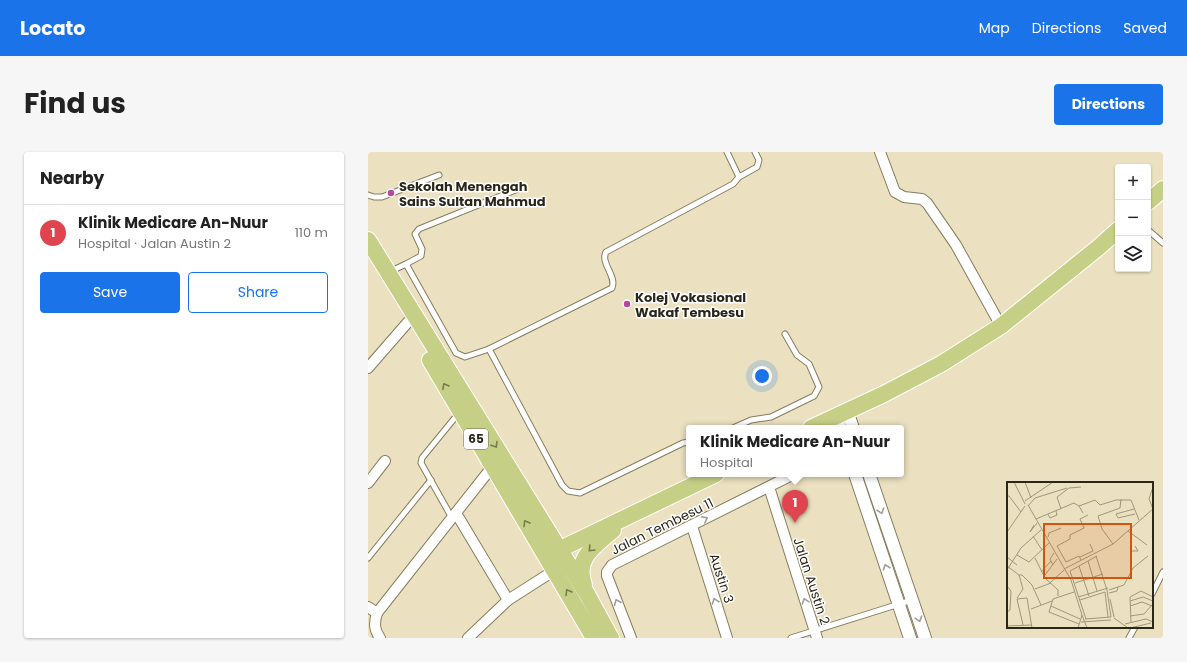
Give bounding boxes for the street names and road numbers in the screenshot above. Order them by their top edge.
road number: 65 [464,429,488,449]
street label: Jalan Tembesu 11 [608,493,717,559]
street label: Jalan Austin 2 [789,535,835,627]
street label: Austin 3 [705,551,738,605]

